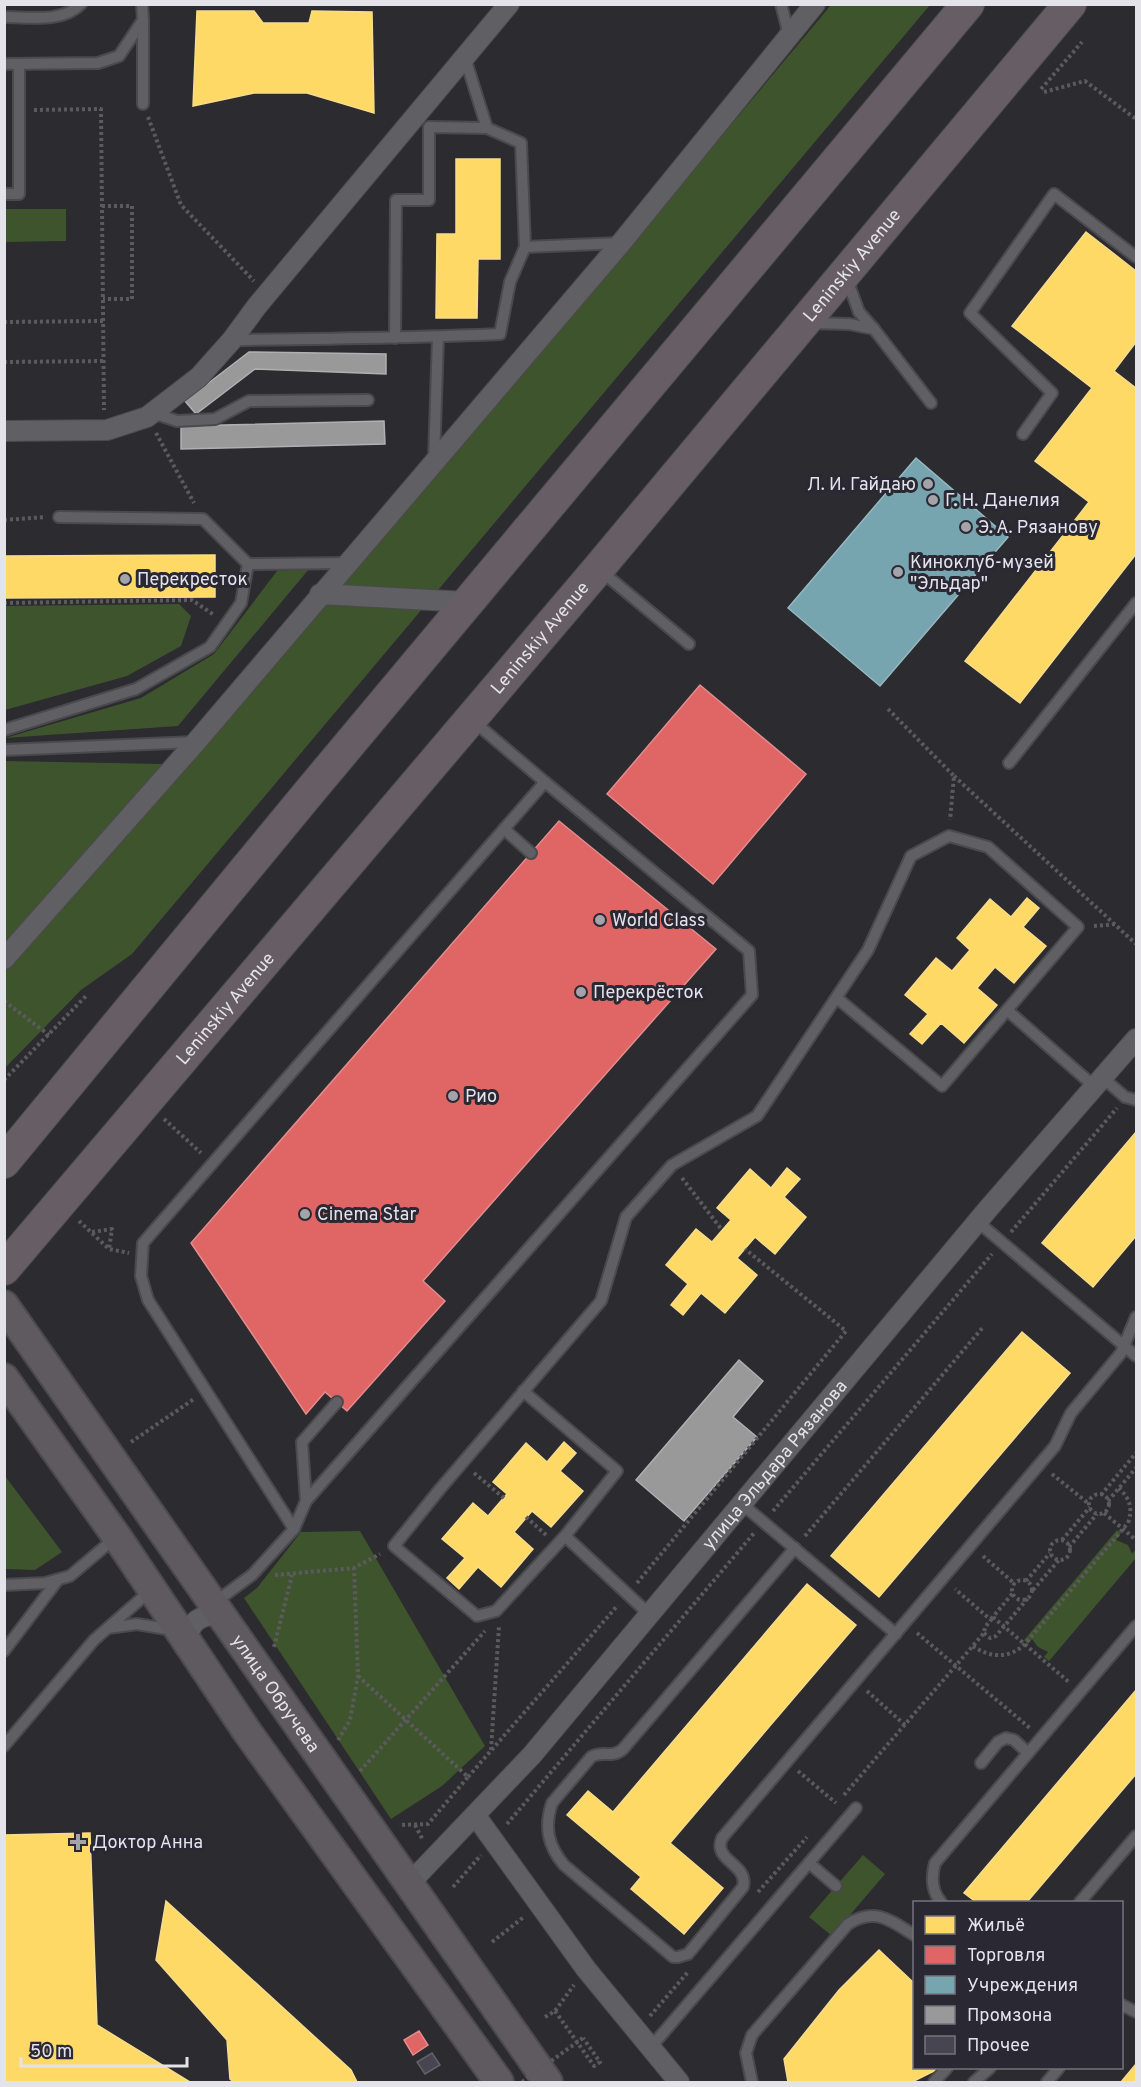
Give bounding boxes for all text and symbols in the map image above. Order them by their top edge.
street label: Leninskiy Avenue [799,205,907,327]
place label: Л. И. Гайдаю [807,474,916,497]
marker: Л. И. Гайдаю [921,477,935,491]
place label: Г. Н. Данелия [945,490,1060,513]
marker: Г. Н. Данелия [926,493,940,507]
place label: Э. А. Рязанову [978,517,1098,540]
marker: Э. А. Рязанову [959,520,973,534]
place label: Киноклуб-музей "Эльдар" [910,552,1054,596]
marker: Киноклуб-музей "Эльдар" [891,565,905,579]
place label: Перекресток [137,569,248,592]
marker: Перекресток [118,572,132,586]
street label: Leninskiy Avenue [487,578,595,700]
place label: World Class [612,910,705,933]
marker: World Class [593,913,607,927]
street label: Leninskiy Avenue [172,948,281,1070]
place label: Перекрёсток [593,982,704,1005]
marker: Перекрёсток [574,985,588,999]
place label: Рио [465,1086,497,1109]
marker: Рио [446,1089,460,1103]
place label: Cinema Star [317,1204,416,1227]
marker: Cinema Star [298,1207,312,1221]
street label: улица Эльдара Рязанова [698,1376,853,1555]
street label: улица Обручева [225,1631,324,1758]
place label: Доктор Анна [92,1832,203,1855]
marker: Доктор Анна [69,1833,87,1851]
legend [913,1901,1123,2069]
text: Жильё [967,1915,1025,1938]
text: Торговля [967,1945,1045,1968]
text: Учреждения [967,1975,1078,1998]
text: Промзона [967,2005,1052,2028]
scale bar [21,2030,188,2068]
text: Прочее [967,2035,1030,2058]
text: 50 m [30,2041,72,2064]

